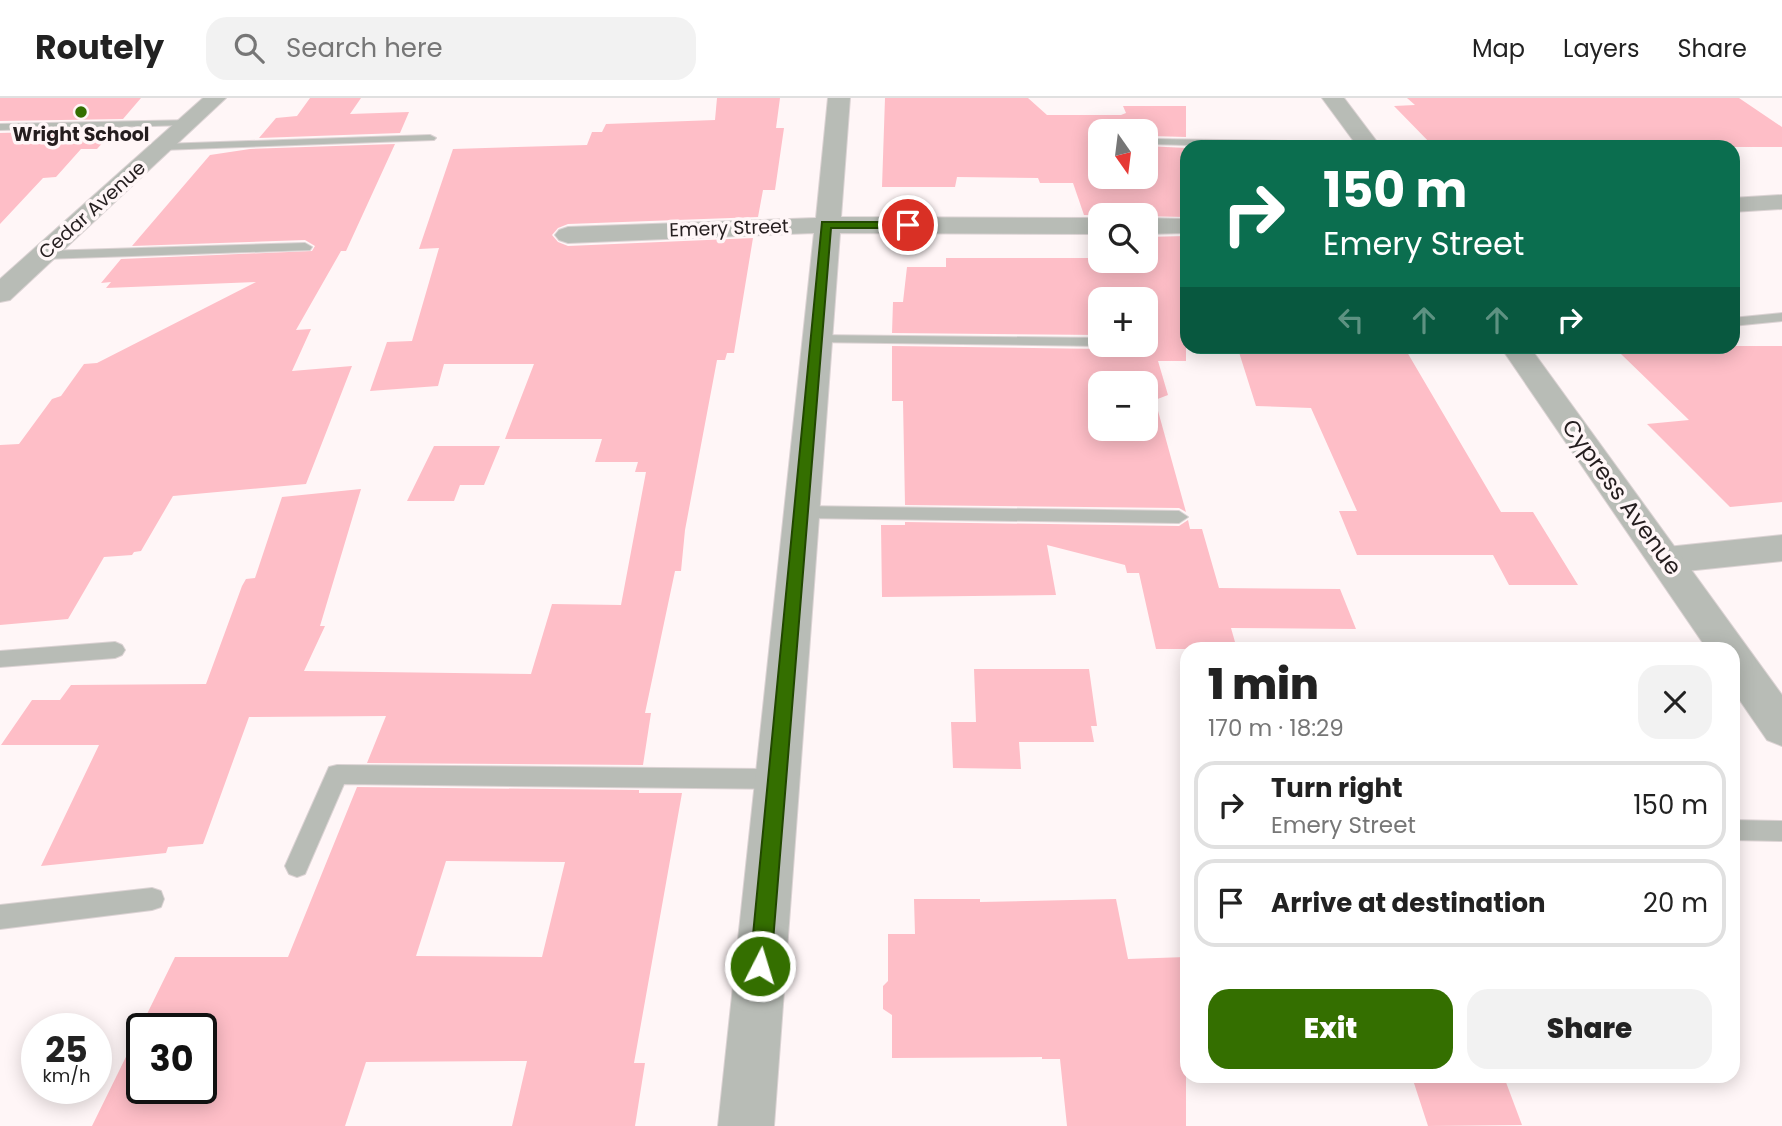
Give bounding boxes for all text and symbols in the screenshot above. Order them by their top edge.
search box [206,17,696,80]
text: Routely [35,24,164,71]
icon: search [230,29,268,67]
text: Search here [286,30,443,66]
text: Map [1472,32,1525,65]
text: Layers [1563,32,1639,65]
text: Share [1677,32,1747,65]
marker: Wright School [73,104,89,120]
north arrow [1088,119,1158,189]
map controls [1088,119,1158,441]
place label: Wright School [13,121,149,148]
street label: Cedar Avenue [33,155,151,265]
text: 150 m [1323,156,1468,224]
icon: right [1208,168,1299,259]
pin [878,195,938,255]
button: search [1088,203,1158,273]
icon: arrive [889,206,927,244]
street label: Emery Street [669,212,789,244]
text: Emery Street [1323,221,1524,266]
button: + [1088,287,1158,357]
icon: left [1332,301,1370,339]
icon: ahead [1405,301,1443,339]
icon: ahead [1478,301,1516,339]
icon: right [1551,301,1589,339]
button: − [1088,371,1158,441]
street label: Cypress Avenue [1555,413,1689,581]
text: 1 min [1208,655,1319,714]
button: close [1638,665,1712,739]
text: 170 m · 18:29 [1208,712,1344,744]
text: Turn right [1271,770,1403,806]
icon: right [1212,786,1250,824]
text: 150 m [1633,787,1708,823]
text: Emery Street [1271,809,1416,841]
icon: arrive [1212,884,1250,922]
text: Arrive at destination [1271,885,1546,921]
text: 20 m [1643,885,1708,921]
position arrow [723,929,797,1003]
button: Exit [1208,989,1453,1069]
button: Share [1467,989,1712,1069]
speed limit sign: 30 [126,1013,217,1104]
text: 25 [45,1025,88,1074]
text: km/h [43,1063,90,1088]

